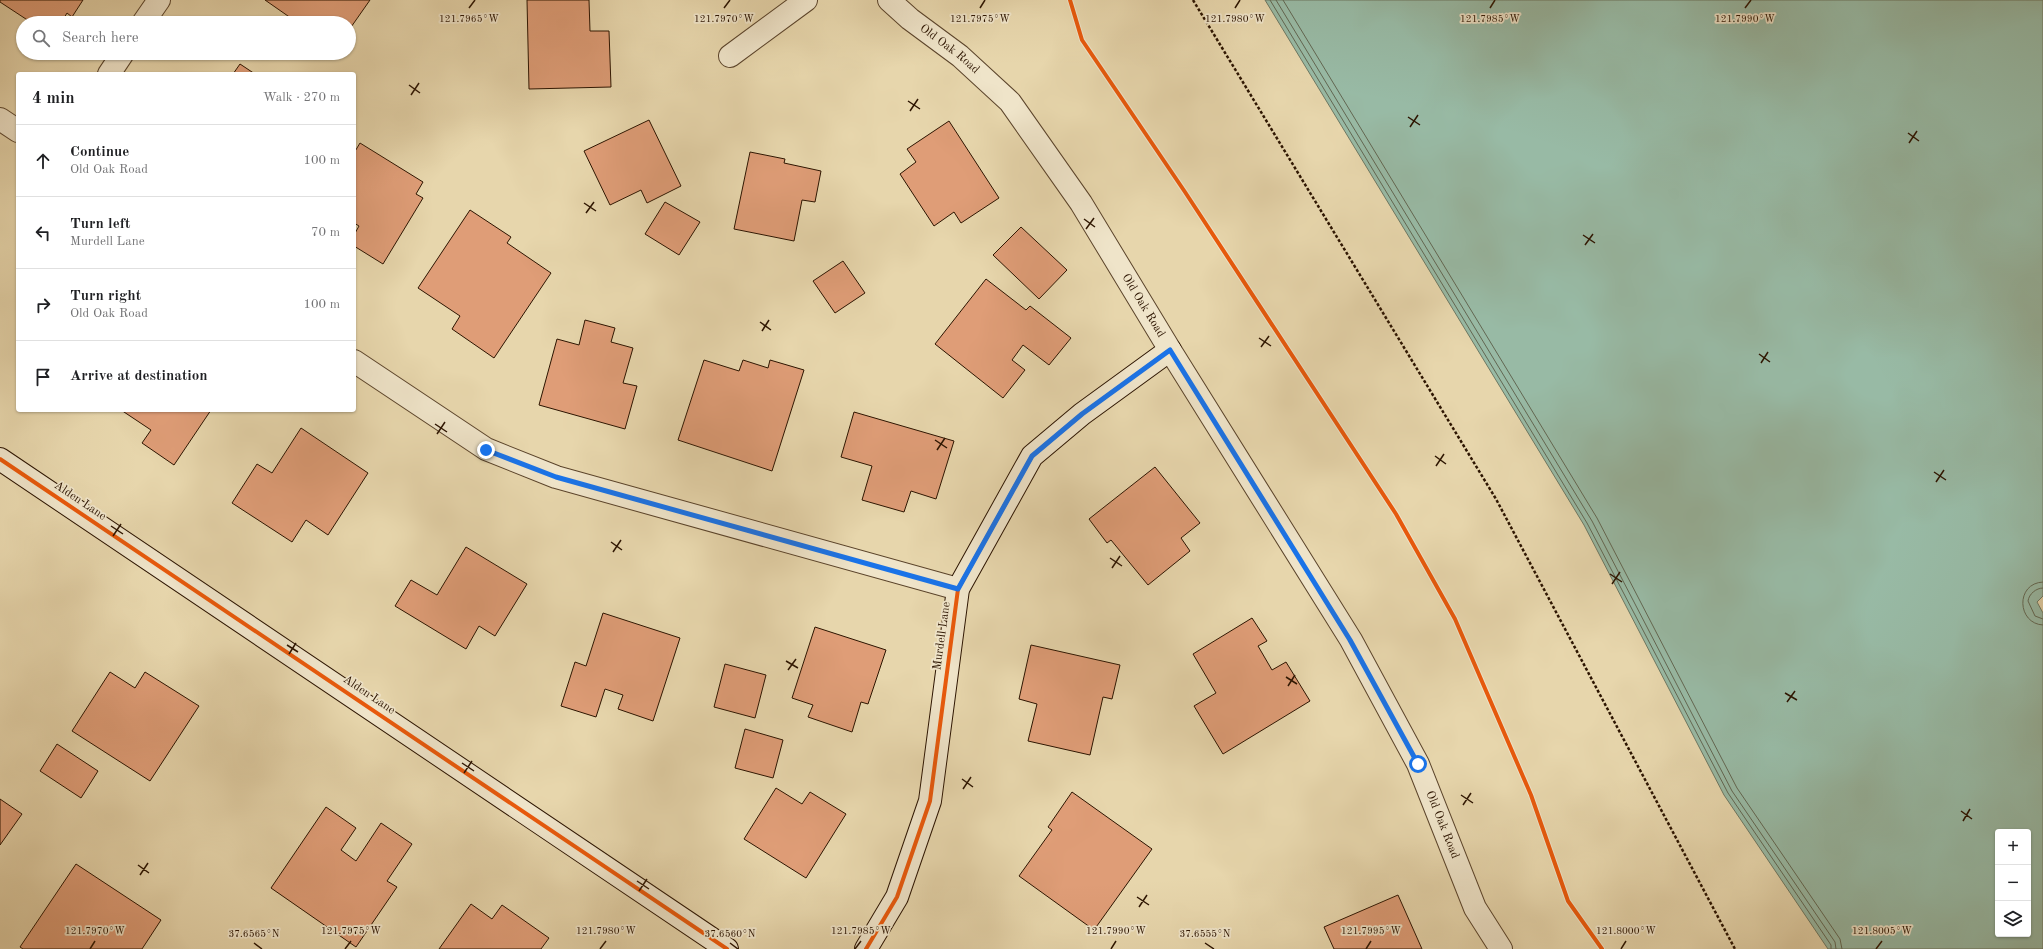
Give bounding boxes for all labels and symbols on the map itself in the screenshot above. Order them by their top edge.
text: 121.7965°W [439,14,499,24]
text: 121.7970°W [694,14,754,24]
text: 121.7975°W [950,14,1010,24]
text: 121.7980°W [1205,14,1265,24]
text: 121.7985°W [1460,14,1520,24]
text: 121.7990°W [1715,14,1775,24]
street label: Old Oak Road [917,22,981,76]
street label: Old Oak Road [1119,272,1167,340]
route end [477,441,495,459]
street label: Alden Lane [52,479,109,523]
street label: Murdell Lane [931,601,953,671]
street label: Alden Lane [341,673,398,717]
route start [1409,755,1427,773]
street label: Old Oak Road [1423,789,1461,861]
text: 121.7970°W [65,926,125,936]
text: 121.7975°W [321,926,381,936]
text: 121.7980°W [576,926,636,936]
text: 121.7985°W [831,926,891,936]
text: 121.7990°W [1086,926,1146,936]
text: 121.7995°W [1341,926,1401,936]
text: 121.8000°W [1596,926,1656,936]
text: 121.8005°W [1852,926,1912,936]
text: 37.6565°N [228,929,280,939]
text: 37.6560°N [704,929,756,939]
text: 37.6555°N [1179,929,1231,939]

